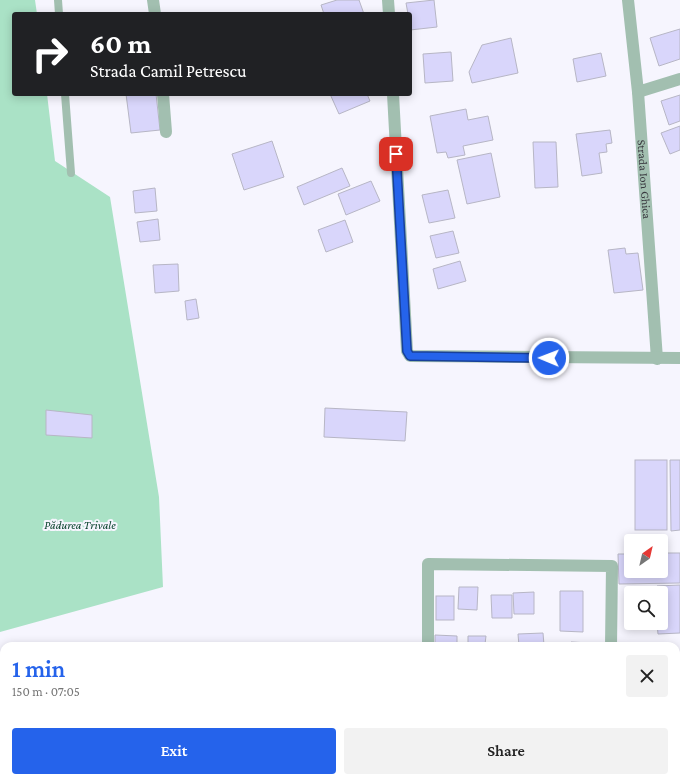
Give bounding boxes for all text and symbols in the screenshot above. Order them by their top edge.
icon: right [24,28,76,80]
text: 60 m [90,28,151,59]
text: Strada Camil Petrescu [90,61,247,81]
pin [379,137,413,171]
street label: Strada Ion Ghica [634,139,654,220]
icon: arrive [385,143,407,165]
position arrow [528,337,570,379]
park label: Pădurea Trivale [44,518,116,532]
north arrow [624,534,668,578]
map controls [624,534,668,630]
button: search [624,586,668,630]
text: 1 min [12,655,65,682]
button: close [626,655,668,697]
text: 150 m · 07:05 [12,684,80,699]
button: Exit [12,728,336,774]
button: Share [344,728,668,774]

